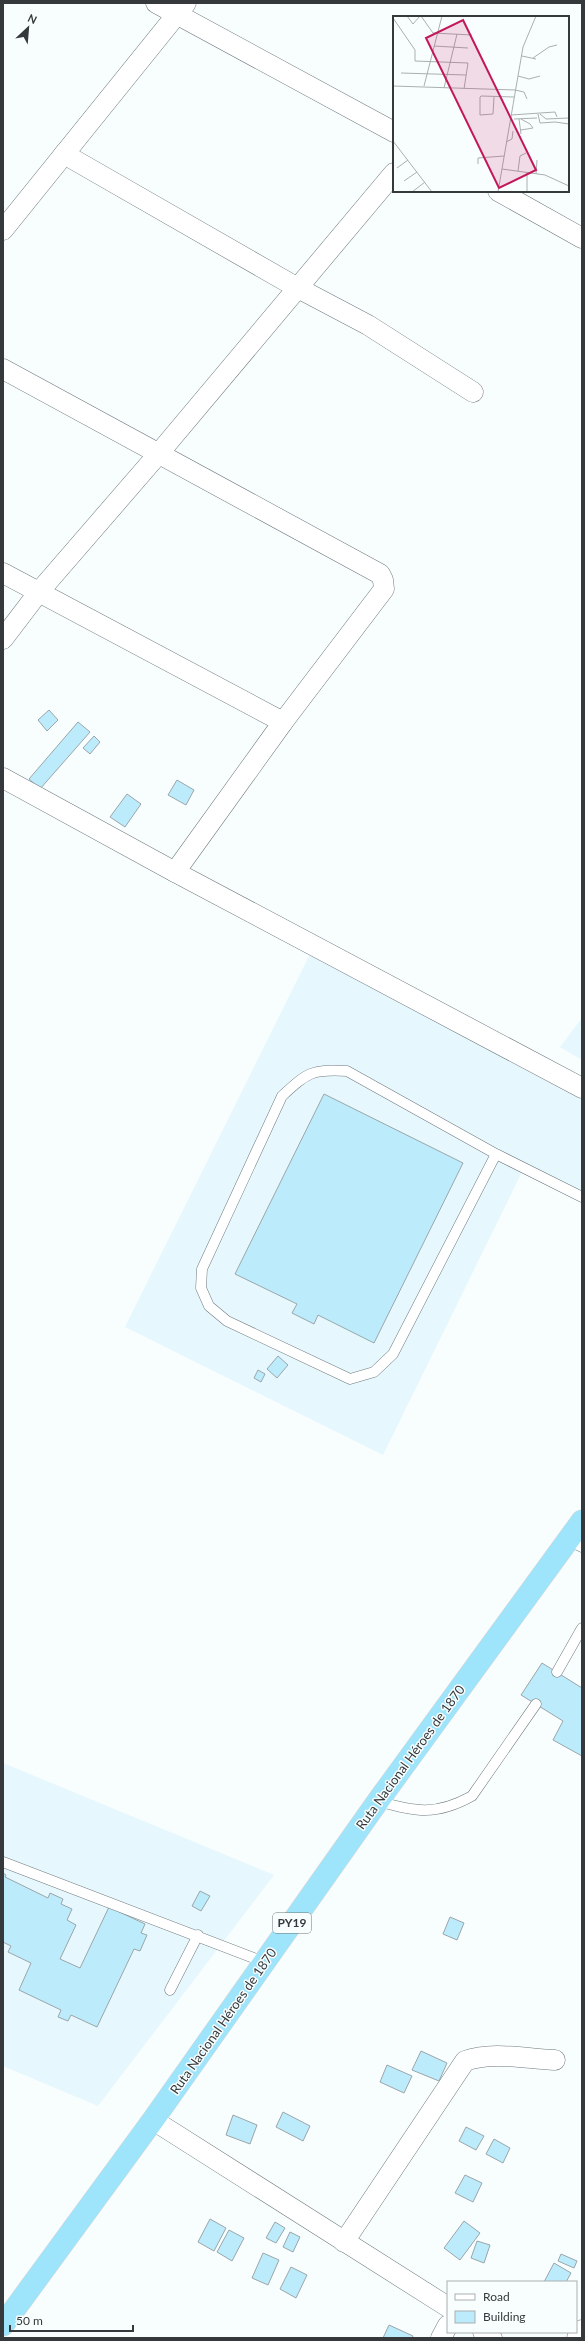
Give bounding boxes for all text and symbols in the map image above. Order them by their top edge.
north arrow [8,8,48,48]
text: N [26,11,39,26]
inset map [393,16,569,192]
street label: Ruta Nacional Héroes de 1870 [352,1681,468,1832]
road number: PY19 [273,1913,311,1933]
street label: Ruta Nacional Héroes de 1870 [166,1945,280,2097]
legend [447,2281,577,2333]
text: Road [483,2289,510,2304]
scale bar [10,2307,133,2333]
text: Building [483,2309,526,2324]
text: 50 m [16,2313,43,2328]

